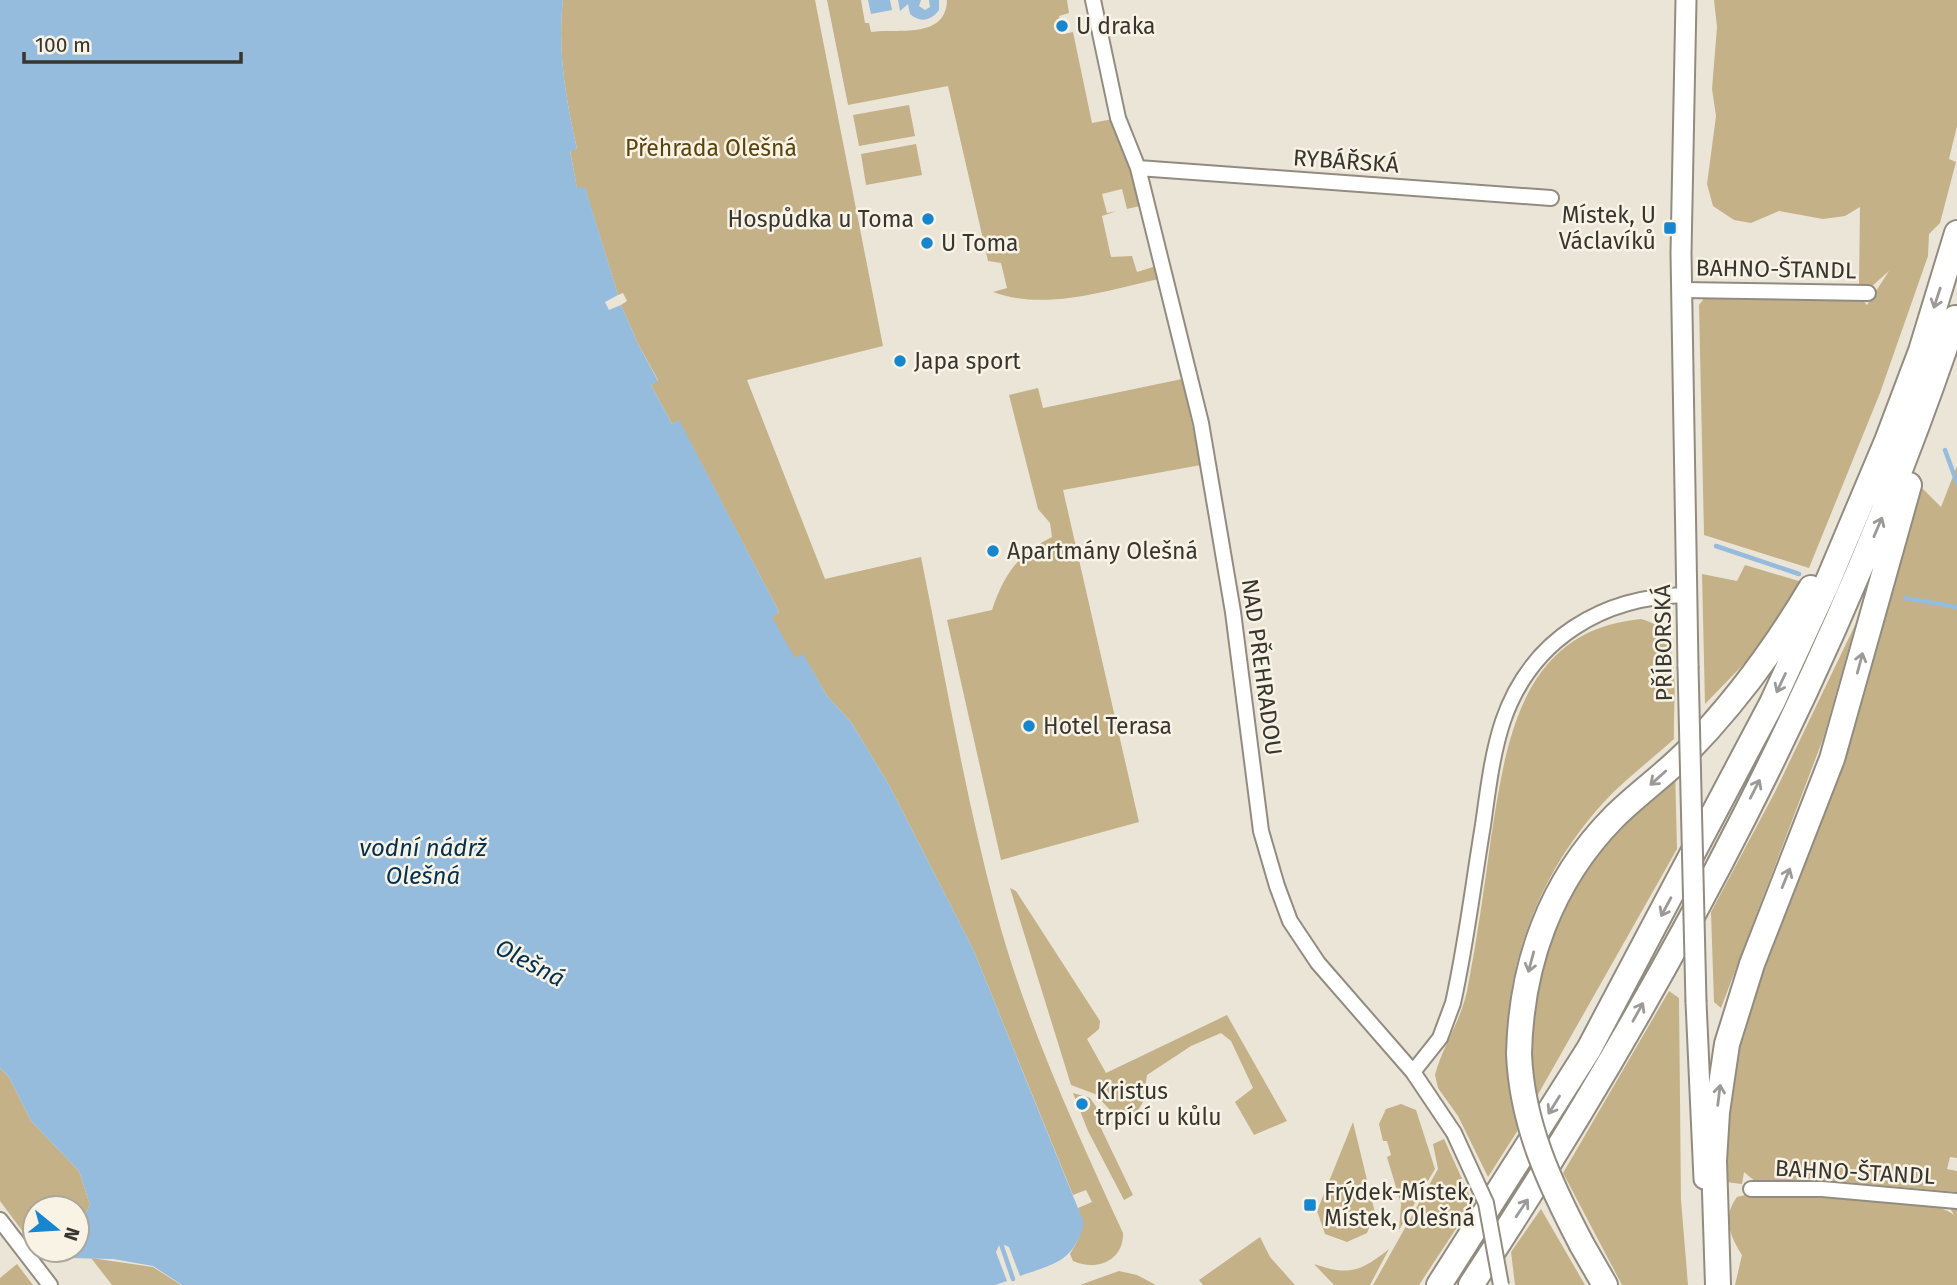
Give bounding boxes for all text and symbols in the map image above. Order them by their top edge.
place label: U draka [1076,12,1156,40]
marker: U draka [1054,18,1070,34]
scale bar [24,21,242,65]
text: 100 m [35,32,91,58]
park label: Přehrada Olešná [625,134,797,162]
street label: RYBÁŘSKÁ [1292,142,1401,179]
place label: Místek, U Václavíků [1559,201,1656,255]
place label: Hospůdka u Toma [728,205,914,233]
marker: Hospůdka u Toma [920,211,936,227]
marker: Místek, U Václavíků [1662,220,1678,236]
place label: U Toma [941,229,1019,257]
marker: U Toma [919,235,935,251]
street label: BAHNO-ŠTANDL [1695,253,1857,284]
one-way arrow [1930,287,1943,309]
place label: Japa sport [914,347,1021,375]
marker: Japa sport [892,353,908,369]
one-way arrow [1872,516,1885,538]
place label: Apartmány Olešná [1007,537,1198,565]
marker: Apartmány Olešná [985,543,1001,559]
street label: NAD PŘEHRADOU [1236,577,1288,757]
street label: PŘÍBORSKÁ [1647,583,1678,702]
one-way arrow [1854,652,1867,675]
one-way arrow [1774,672,1787,693]
place label: Hotel Terasa [1043,712,1172,740]
marker: Hotel Terasa [1021,718,1037,734]
one-way arrow [1649,770,1667,786]
one-way arrow [1749,779,1763,800]
water label: vodní nádrž Olešná [359,834,487,890]
one-way arrow [1781,868,1794,890]
one-way arrow [1658,896,1672,917]
water label: Olešná [491,933,569,993]
one-way arrow [1523,951,1536,973]
one-way arrow [1631,1003,1645,1023]
place label: Kristus trpící u kůlu [1096,1077,1222,1131]
one-way arrow [1712,1084,1725,1106]
one-way arrow [1546,1095,1561,1114]
marker: Kristus trpící u kůlu [1074,1096,1090,1112]
street label: BAHNO-ŠTANDL [1774,1153,1936,1190]
place label: Frýdek-Místek, Místek, Olešná [1324,1178,1475,1232]
north arrow [21,1194,91,1264]
marker: Frýdek-Místek, Místek, Olešná [1302,1197,1318,1213]
one-way arrow [1515,1198,1529,1218]
text: N [59,1225,85,1244]

